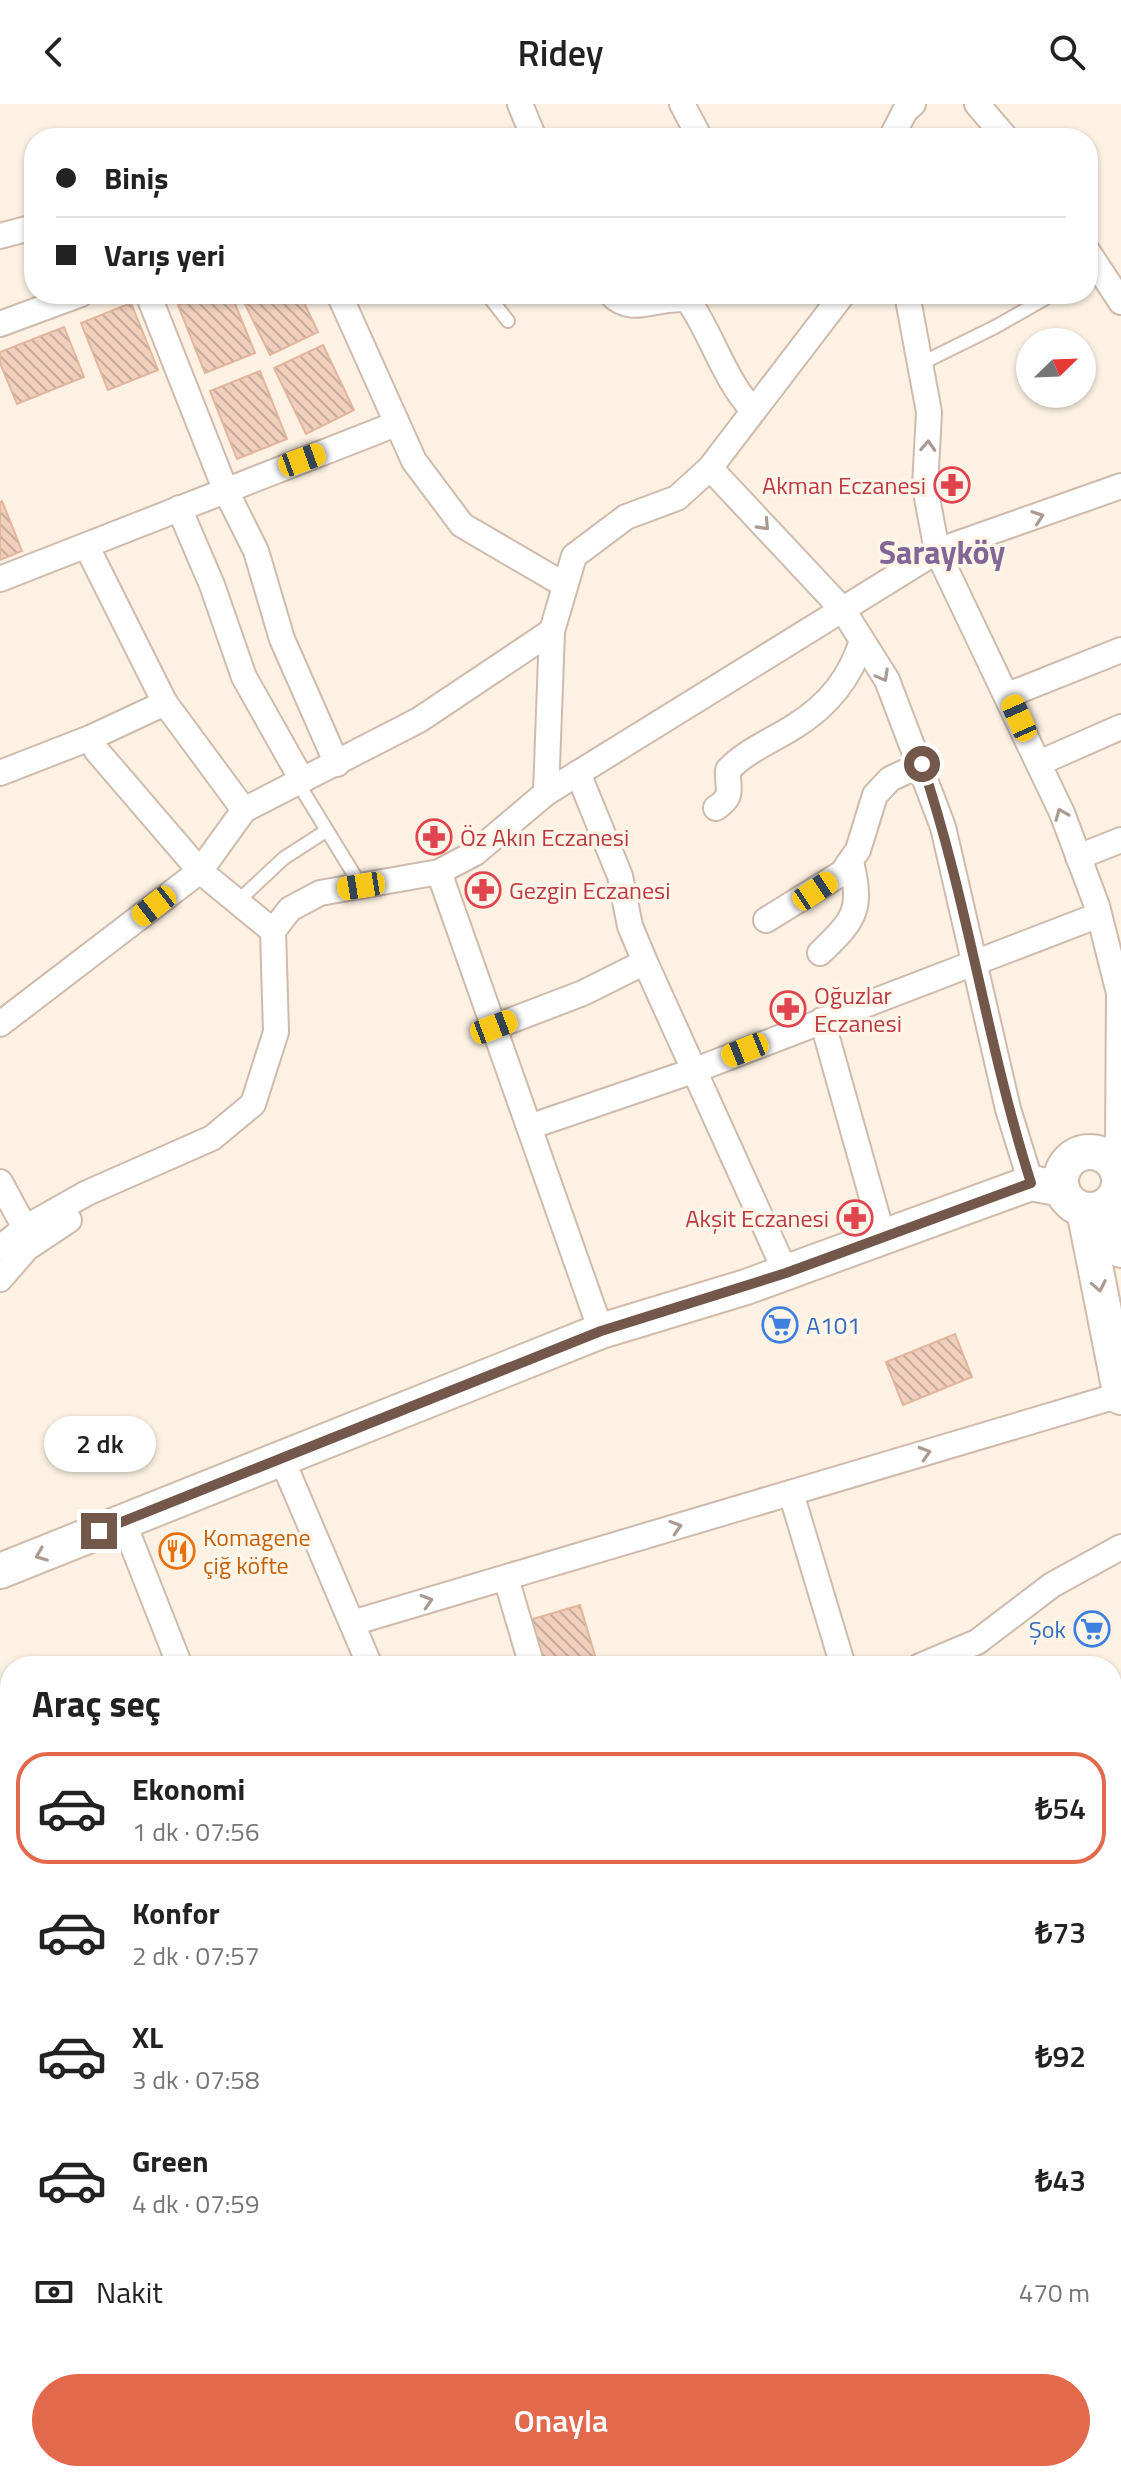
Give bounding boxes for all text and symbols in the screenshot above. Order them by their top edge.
text: Ridey [517,25,604,80]
icon: back [32,30,76,74]
icon: search [1045,30,1089,74]
text: Biniş [104,155,169,201]
text: Varış yeri [104,232,225,278]
north arrow [1016,328,1096,408]
map controls [1016,328,1096,408]
one-way arrow [919,439,936,452]
car [275,441,329,479]
pharmacy icon: Akman Eczanesi [933,466,971,504]
place label: Akman Eczanesi [762,467,926,503]
one-way arrow [1030,511,1044,527]
one-way arrow [754,516,769,530]
district label: Sarayköy [879,528,1005,576]
one-way arrow [874,668,889,682]
car [998,691,1040,745]
route start [904,746,940,782]
one-way arrow [1055,808,1071,822]
pharmacy icon: Öz Akın Eczanesi [415,818,453,856]
place label: Öz Akın Eczanesi [460,819,629,855]
car [788,868,842,914]
car [335,870,387,902]
pharmacy icon: Gezgin Eczanesi [464,871,502,909]
place label: Gezgin Eczanesi [509,872,670,908]
car [128,882,180,930]
place label: Oğuzlar Eczanesi [814,977,902,1041]
pharmacy icon: Oğuzlar Eczanesi [769,990,807,1028]
car [467,1007,521,1047]
car [718,1030,772,1070]
pharmacy icon: Akşit Eczanesi [836,1199,874,1237]
place label: Akşit Eczanesi [685,1200,829,1236]
one-way arrow [1090,1279,1107,1293]
supermarket icon: A101 [761,1306,799,1344]
place label: A101 [806,1307,861,1343]
callout: 2 dk [43,1415,155,1471]
text: 2 dk [76,1424,124,1463]
one-way arrow [918,1446,932,1462]
route end [81,1513,117,1549]
place label: Komagene çiğ köfte [203,1519,311,1583]
one-way arrow [669,1520,683,1536]
restaurant icon: Komagene çiğ köfte [158,1532,196,1570]
one-way arrow [35,1545,49,1562]
one-way arrow [420,1594,433,1610]
supermarket icon: Şok [1073,1610,1111,1648]
place label: Şok [1029,1611,1066,1647]
text: Araç seç [32,1676,161,1731]
text: Ekonomi [132,1766,245,1812]
icon: car [36,1772,108,1844]
text: ₺54 [1035,1785,1086,1831]
text: 1 dk · 07:56 [132,1812,259,1851]
text: Konfor [132,1890,220,1936]
icon: car [36,1896,108,1968]
text: ₺73 [1035,1909,1086,1955]
text: 2 dk · 07:57 [132,1936,259,1975]
text: XL [132,2014,163,2060]
icon: car [36,2020,108,2092]
text: ₺92 [1035,2033,1086,2079]
text: 3 dk · 07:58 [132,2060,259,2099]
text: Green [132,2138,209,2184]
icon: car [36,2144,108,2216]
text: ₺43 [1035,2157,1086,2203]
text: 4 dk · 07:59 [132,2184,259,2223]
text: Nakit [96,2269,163,2315]
icon: cash [32,2270,76,2314]
text: 470 m [1019,2273,1090,2312]
button: Onayla [32,2374,1090,2466]

